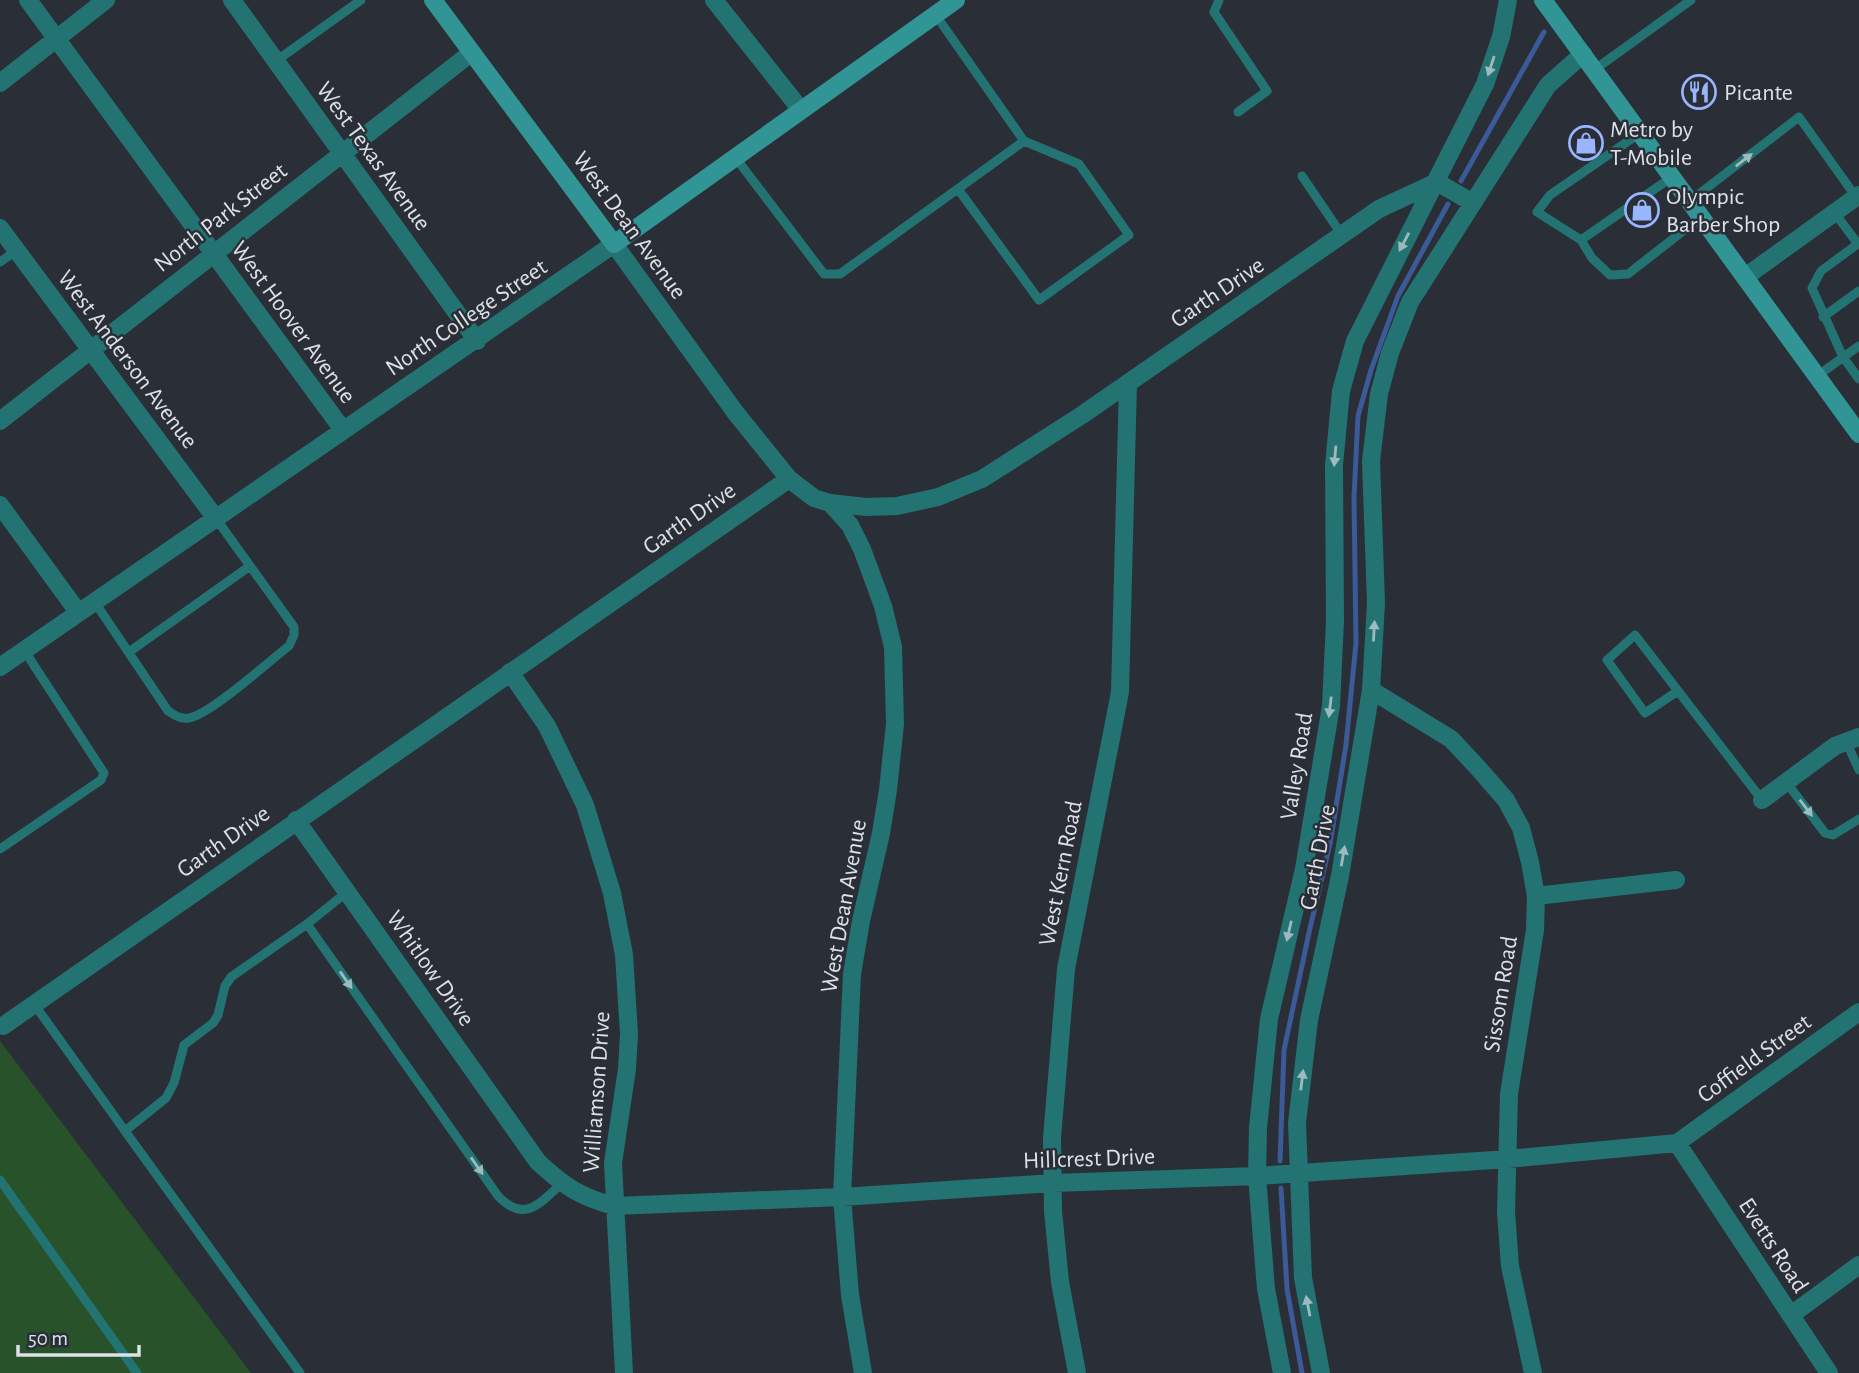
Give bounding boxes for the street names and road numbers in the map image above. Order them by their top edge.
street label: West Texas Avenue [311,78,435,235]
street label: West Dean Avenue [568,147,691,304]
street label: North Park Street [150,159,292,277]
street label: West Hoover Avenue [227,237,360,408]
street label: Garth Drive [1167,253,1269,333]
street label: North College Street [382,255,552,381]
street label: West Anderson Avenue [53,266,202,453]
street label: Garth Drive [639,478,740,559]
street label: Valley Road [1277,711,1317,821]
street label: West Kern Road [1035,799,1087,948]
street label: Garth Drive [173,801,274,882]
street label: Garth Drive [1296,802,1340,912]
street label: West Dean Avenue [817,818,871,995]
street label: Whitlow Drive [382,907,479,1031]
street label: Sissom Road [1480,934,1522,1054]
street label: Coffield Street [1693,1010,1816,1108]
street label: Williamson Drive [579,1011,615,1174]
street label: Hillcrest Drive [1023,1145,1156,1173]
street label: Evetts Road [1734,1194,1813,1297]

